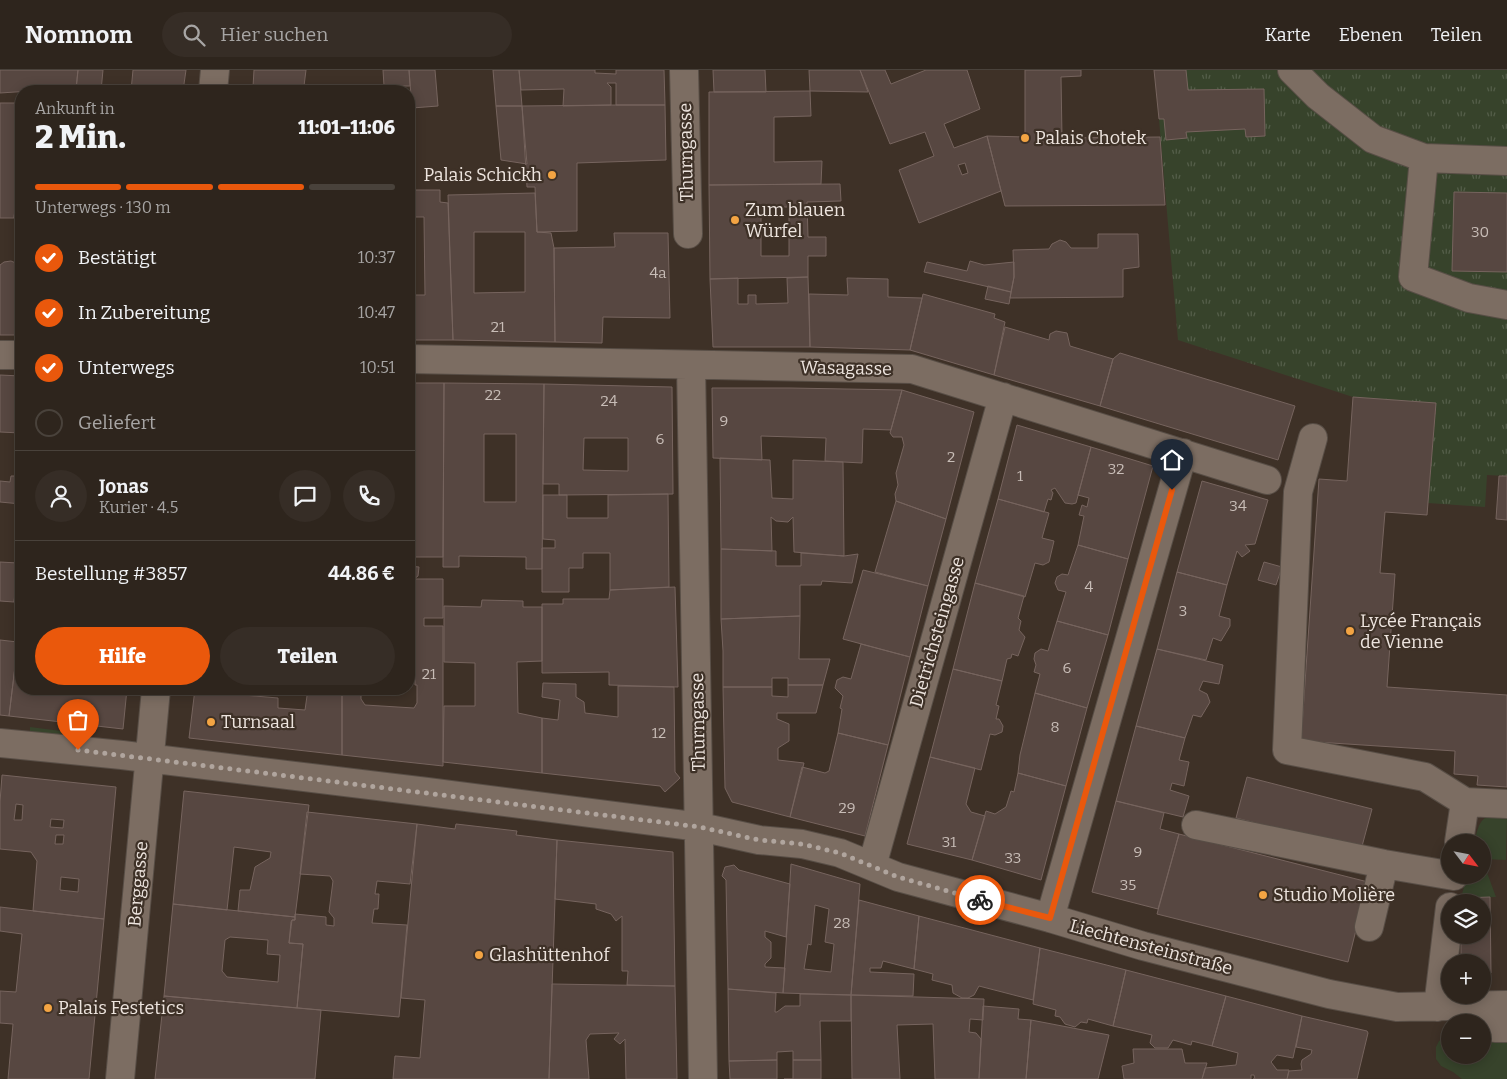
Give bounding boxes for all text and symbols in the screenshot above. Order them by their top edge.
search box [162,12,512,57]
text: Nomnom [25,21,132,49]
icon: search [180,21,208,49]
text: Hier suchen [220,23,328,46]
text: Karte [1265,24,1311,46]
text: Ebenen [1339,24,1403,46]
text: Teilen [1431,24,1482,46]
text: Ankunft in [35,99,115,118]
street label: Thurngasse [674,103,698,201]
text: 11:01–11:06 [298,116,395,139]
text: 2 Min. [35,118,126,156]
place label: Palais Chotek [1035,127,1147,149]
marker: Palais Chotek [1019,132,1031,144]
place label: Palais Schickh [423,164,542,186]
marker: Palais Schickh [546,169,558,181]
text: Unterwegs · 130 m [35,198,170,217]
place label: Zum blauen Würfel [745,199,846,242]
marker: Zum blauen Würfel [729,214,741,226]
house number: 30 [1471,223,1489,241]
icon: check [35,244,63,272]
text: Bestätigt [78,246,157,269]
text: 10:37 [358,248,395,267]
house number: 4a [650,264,666,282]
icon: check [35,299,63,327]
text: In Zubereitung [78,301,210,324]
text: 10:47 [358,303,395,322]
house number: 21 [491,318,505,336]
icon: check [35,354,63,382]
text: Unterwegs [78,356,175,379]
street label: Wasagasse [800,356,892,380]
text: 10:51 [360,358,395,377]
house number: 22 [485,386,501,404]
house number: 24 [601,392,618,410]
text: Geliefert [78,411,156,434]
house number: 9 [720,412,728,430]
house number: 6 [656,430,665,448]
pin [1151,439,1193,490]
icon: home [1158,446,1186,474]
house number: 2 [947,448,955,466]
house number: 32 [1108,460,1124,478]
house number: 1 [1017,467,1023,485]
button: person [35,470,87,522]
button: chat [279,470,331,522]
button: phone [343,470,395,522]
text: Jonas [99,475,149,498]
house number: 34 [1229,497,1247,515]
text: Kurier · 4.5 [99,498,178,517]
street label: Dietrichsteingasse [905,554,969,710]
text: Bestellung #3857 [35,562,187,585]
text: 44.86 € [328,562,395,585]
house number: 4 [1085,578,1094,596]
house number: 3 [1179,602,1187,620]
place label: Lycée Français de Vienne [1360,610,1482,653]
marker: Lycée Français de Vienne [1344,625,1356,637]
button: Hilfe [35,627,210,685]
button: Teilen [220,627,395,685]
house number: 6 [1063,659,1072,677]
house number: 21 [422,665,436,683]
street label: Thurngasse [686,673,710,771]
pin [57,699,99,750]
icon: bag [64,706,92,734]
place label: Turnsaal [221,711,295,733]
marker: Turnsaal [205,716,217,728]
house number: 8 [1050,718,1060,736]
house number: 12 [652,724,666,742]
house number: 29 [839,799,855,817]
house number: 31 [942,833,956,851]
north arrow [1441,834,1491,884]
map controls [1441,834,1491,1064]
street label: Berggasse [123,840,153,928]
house number: 9 [1134,843,1142,861]
house number: 33 [1005,849,1021,867]
courier [955,875,1005,925]
house number: 35 [1120,876,1136,894]
place label: Studio Molière [1273,884,1395,906]
icon: bike [966,886,994,914]
marker: Studio Molière [1257,889,1269,901]
button: layers [1441,894,1491,944]
house number: 28 [833,914,851,932]
street label: Liechtensteinstraße [1067,915,1235,979]
place label: Glashüttenhof [489,944,611,966]
marker: Glashüttenhof [473,949,485,961]
button: + [1441,954,1491,1004]
place label: Palais Festetics [58,997,184,1019]
marker: Palais Festetics [42,1002,54,1014]
button: − [1441,1014,1491,1064]

